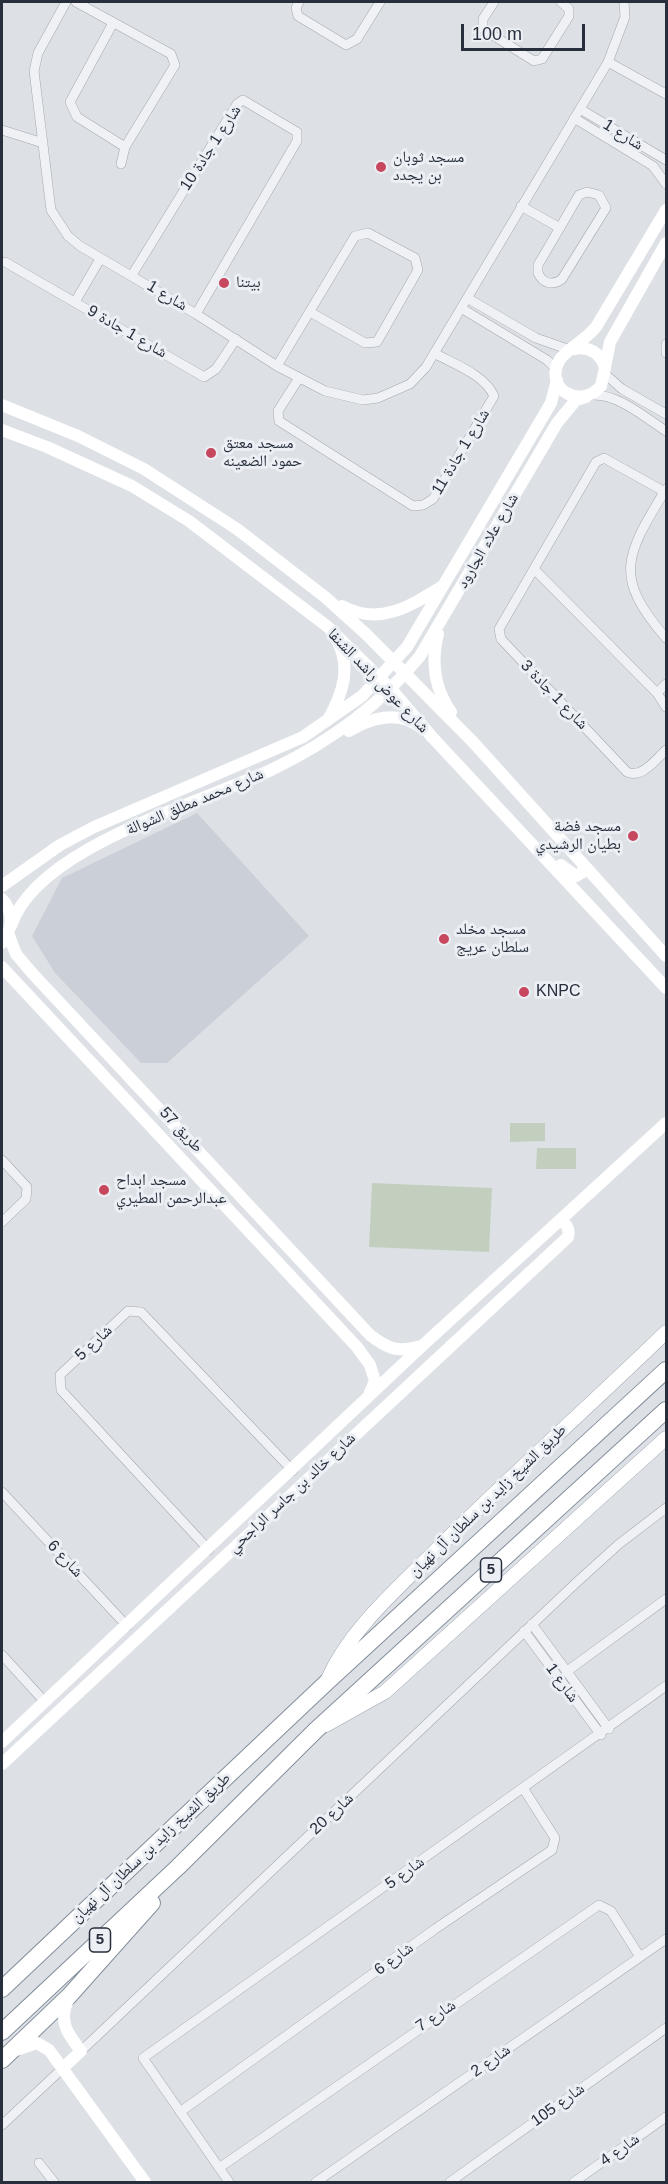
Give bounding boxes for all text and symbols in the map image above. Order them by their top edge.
scale bar [464,12,588,50]
text: 100 m [472,24,522,44]
street label: شارع 1 جادة 10 [176,102,246,194]
street label: شارع 1 [599,115,647,155]
place label: مسجد ثوبان بن يجدد [393,148,464,186]
marker: مسجد ثوبان بن يجدد [374,160,388,174]
place label: بيتنا [236,273,261,293]
marker: بيتنا [217,276,231,290]
street label: شارع 1 [143,277,191,315]
street label: شارع 1 جادة 9 [84,301,170,363]
street label: شارع 1 جادة 11 [428,406,494,498]
place label: مسجد معتق حمود الضعينه [223,434,302,472]
marker: مسجد معتق حمود الضعينه [204,446,218,460]
street label: شارع علاء الجارود [453,490,523,592]
street label: شارع عوض راشد الشنفا [323,625,433,737]
street label: شارع 1 جادة 3 [516,656,592,734]
street label: شارع محمد مطلق الشوالة [124,764,266,840]
place label: مسجد فضة بطيان الرشيدي [535,817,621,855]
marker: مسجد فضة بطيان الرشيدي [626,829,640,843]
place label: مسجد مخلد سلطان عريج [456,920,529,958]
marker: مسجد مخلد سلطان عريج [437,932,451,946]
place label: KNPC [536,982,580,1002]
marker: KNPC [517,985,531,999]
street label: طريق 57 [155,1103,207,1157]
place label: مسجد ابداح عبدالرحمن المطيري [116,1171,227,1209]
marker: مسجد ابداح عبدالرحمن المطيري [97,1183,111,1197]
street label: شارع 5 [71,1321,117,1365]
street label: طريق الشيخ زايد بن سلطان آل نهيان [405,1421,571,1581]
street label: شارع خالد بن جاسر الراجحي [224,1429,360,1557]
street label: شارع 6 [43,1536,87,1582]
road number: 5 [480,1558,502,1582]
street label: شارع 1 [541,1660,583,1706]
street label: طريق الشيخ زايد بن سلطان آل نهيان [67,1769,235,1927]
street label: شارع 20 [306,1789,358,1839]
street label: شارع 5 [382,1852,428,1894]
road number: 5 [90,1928,110,1952]
street label: شارع 6 [371,1938,417,1980]
street label: شارع 7 [412,1996,460,2036]
street label: شارع 2 [468,2041,514,2081]
street label: شارع 105 [527,2079,589,2131]
street label: شارع 4 [597,2130,643,2170]

